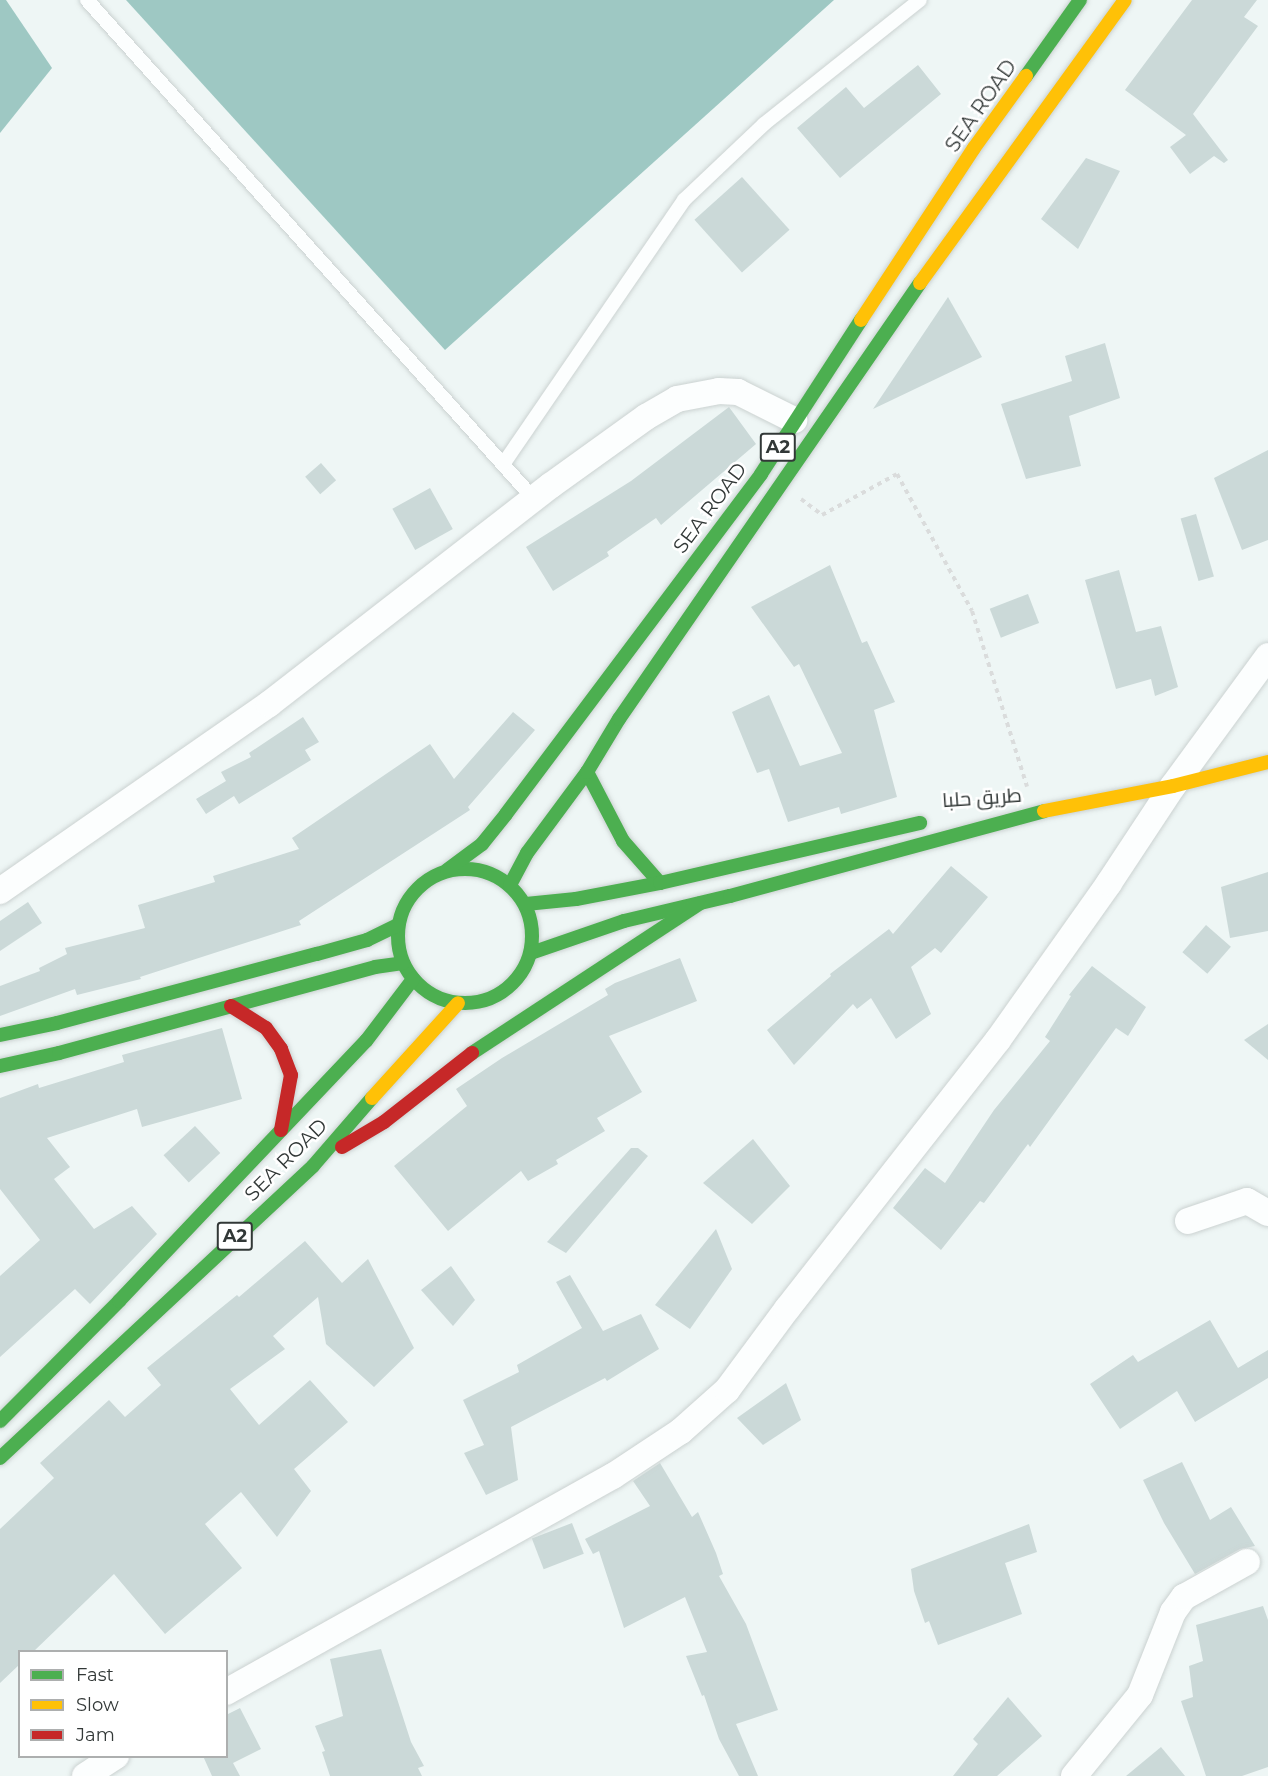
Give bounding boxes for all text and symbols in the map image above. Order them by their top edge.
street label: SEA ROAD [940,55,1022,157]
road number: A2 [758,432,798,462]
street label: SEA ROAD [668,458,752,558]
street label: طريق حلبا [941,783,1023,813]
street label: SEA ROAD [240,1114,332,1206]
road number: A2 [216,1221,254,1251]
legend [18,1650,228,1758]
text: Fast [76,1664,114,1686]
text: Slow [76,1694,119,1716]
text: Jam [76,1724,115,1746]

